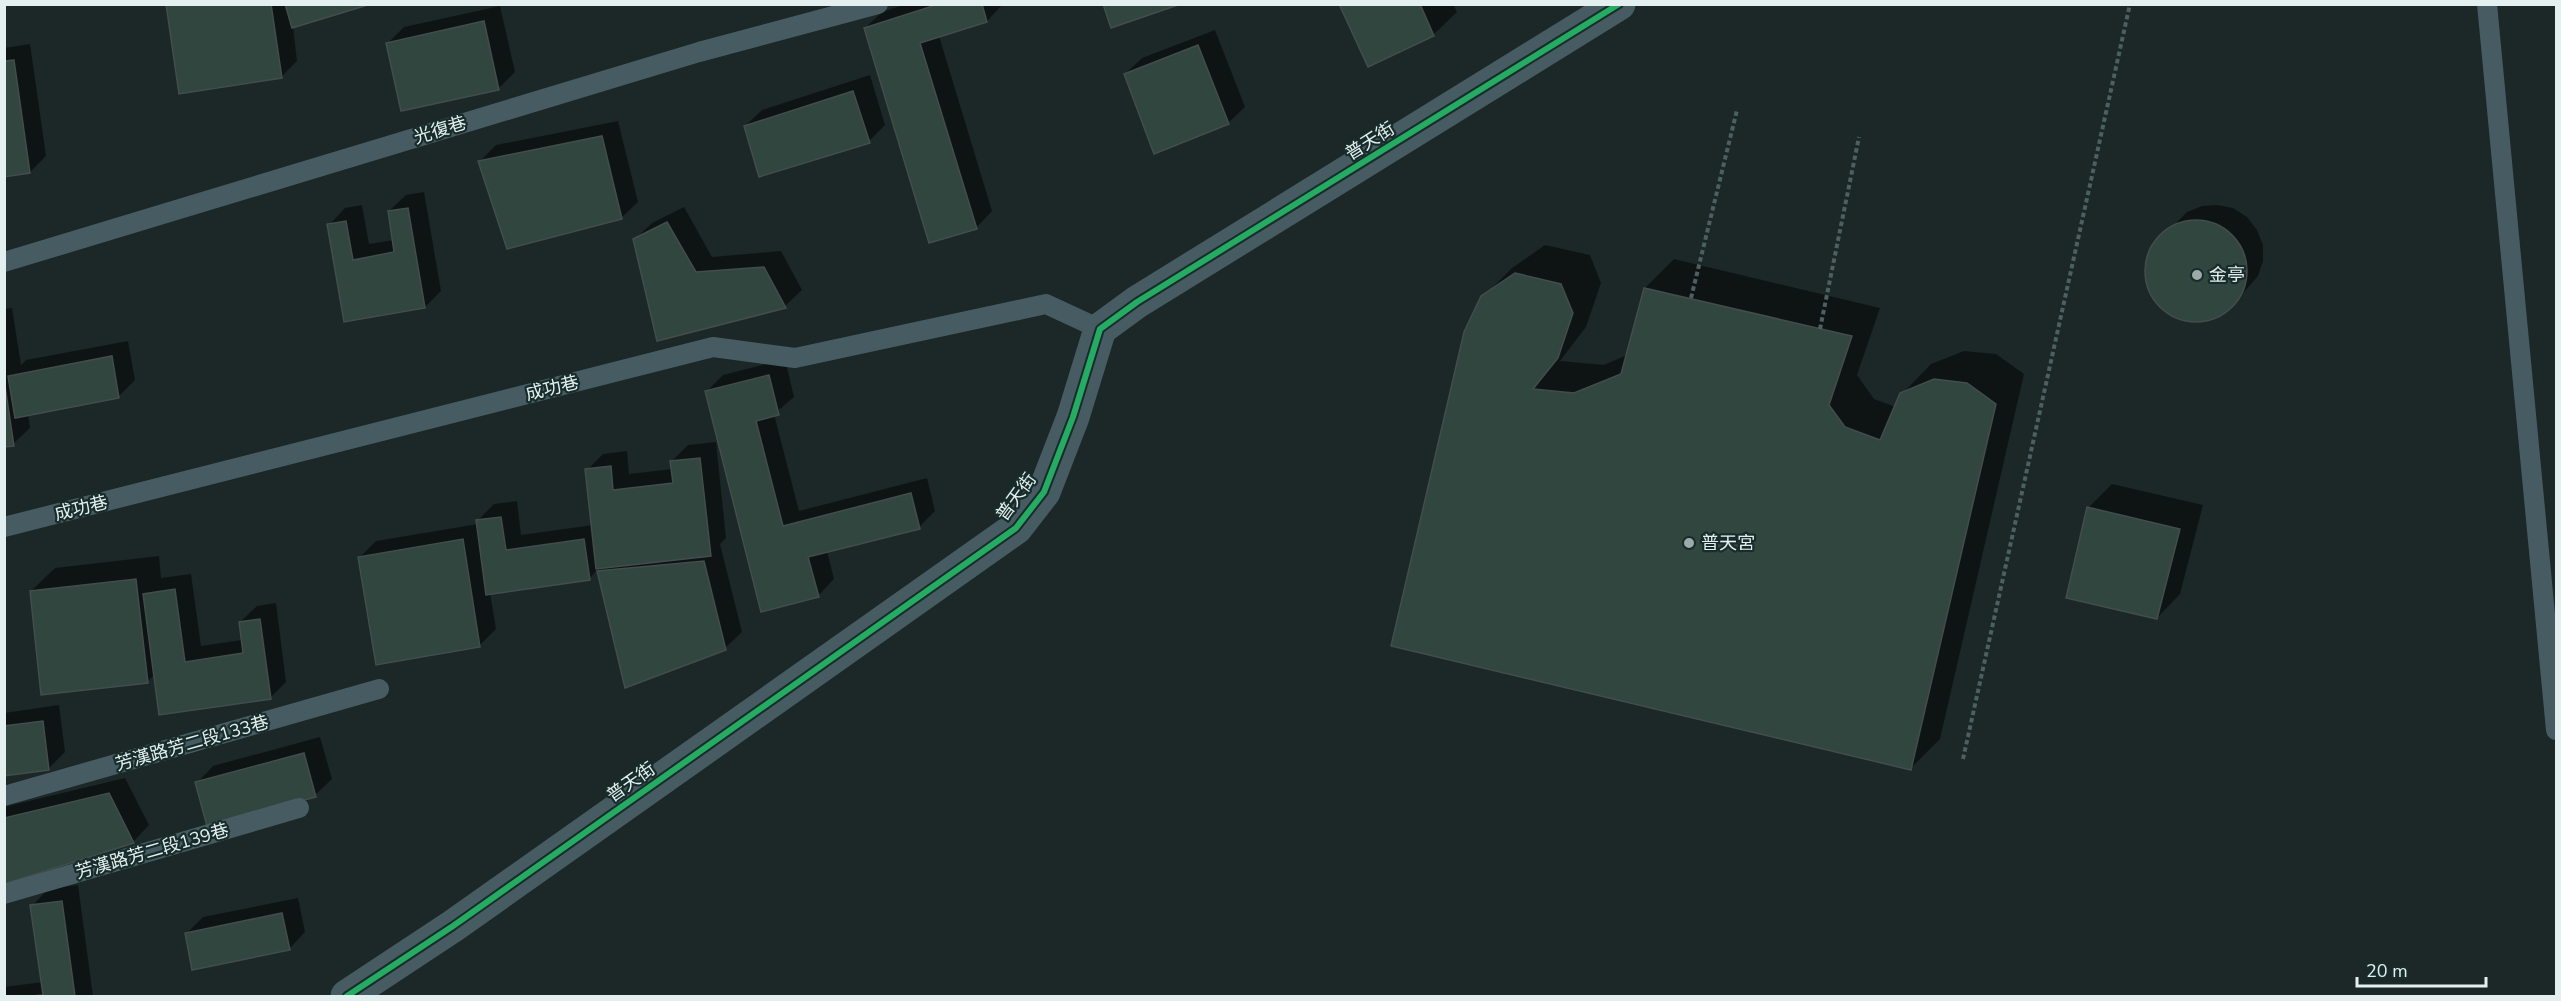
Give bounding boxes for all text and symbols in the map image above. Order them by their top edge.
street label: 光復巷 [411,111,469,149]
street label: 普天街 [1341,117,1399,165]
place label: 金亭 [2209,263,2245,287]
marker: 金亭 [2190,268,2204,282]
street label: 成功巷 [523,370,581,406]
street label: 普天街 [990,468,1042,526]
street label: 成功巷 [52,490,110,526]
place label: 普天宮 [1701,531,1755,555]
marker: 普天宮 [1682,536,1696,550]
street label: 芳漢路芳二段133巷 [113,710,271,776]
street label: 普天街 [602,757,660,807]
street label: 芳漢路芳二段139巷 [73,818,231,884]
scale bar [2357,950,2486,988]
text: 20 m [2366,959,2408,983]

